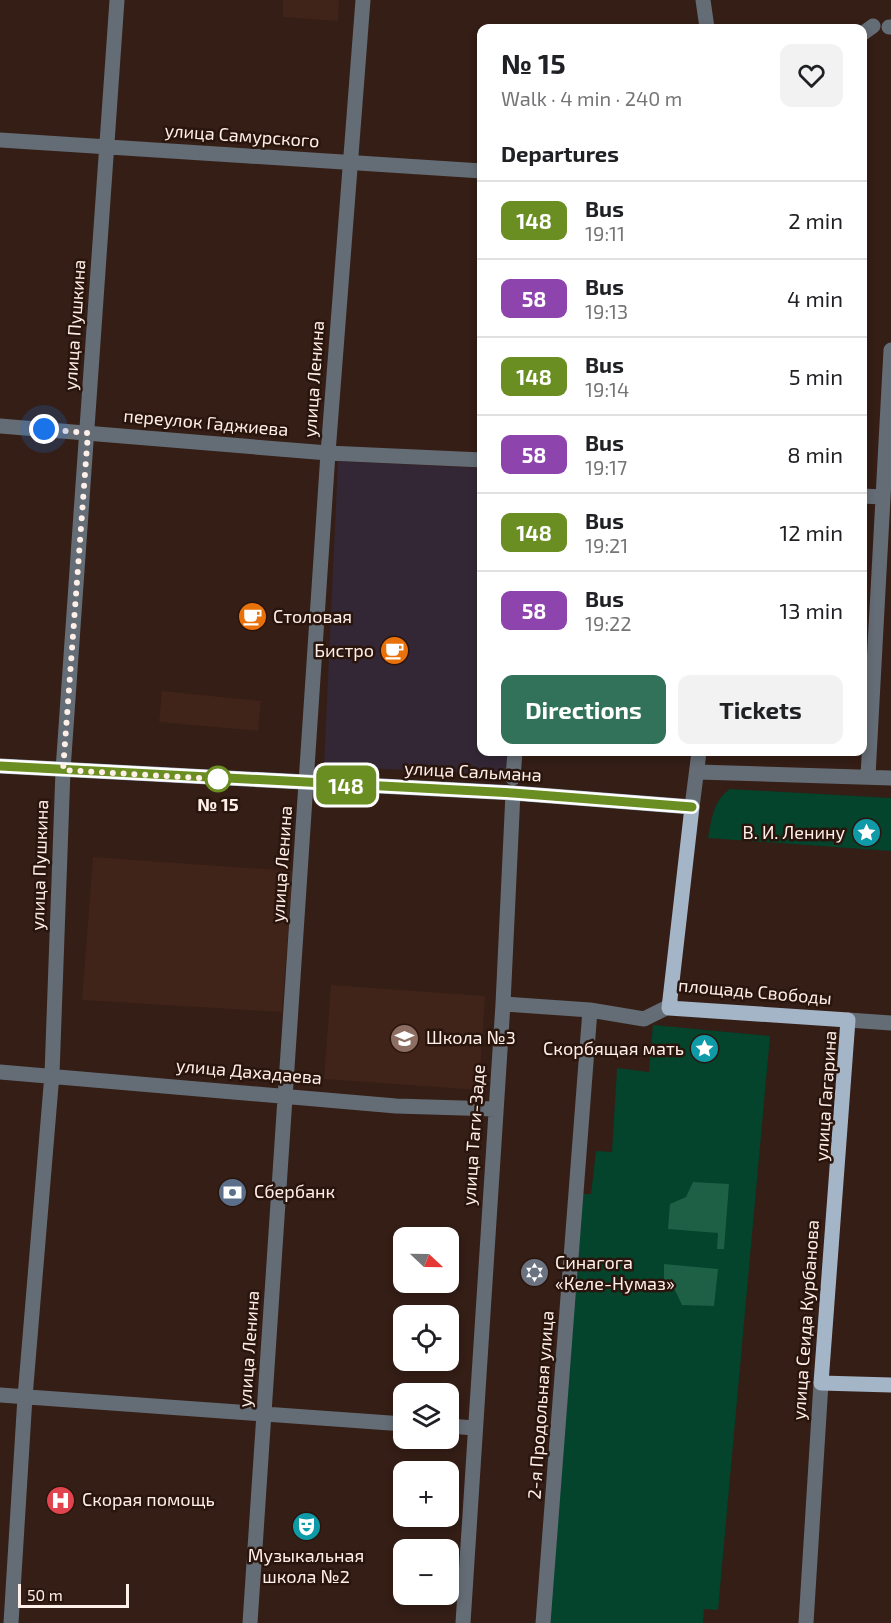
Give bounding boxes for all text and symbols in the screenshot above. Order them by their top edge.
button: heart [780,44,843,107]
text: № 15 [501,46,566,80]
text: Walk · 4 min · 240 m [501,86,682,110]
street label: улица Самурского [164,119,320,151]
text: Departures [501,140,619,166]
text: Bus [585,195,624,221]
text: 2 min [788,207,843,233]
text: 148 [516,208,552,233]
text: 19:11 [585,221,625,245]
street label: улица Пушкина [58,259,90,391]
text: Bus [585,273,624,299]
text: 4 min [787,285,843,311]
text: 58 [522,286,546,311]
text: 19:13 [585,299,628,323]
street label: улица Ленина [298,320,328,438]
text: Bus [585,351,624,377]
text: 5 min [789,363,843,389]
text: 148 [516,364,552,389]
text: 19:14 [585,377,629,401]
street label: переулок Гаджиева [123,404,289,440]
your location [29,414,59,444]
text: Bus [585,429,624,455]
text: 8 min [787,441,843,467]
text: 58 [522,442,546,467]
text: 19:17 [585,455,627,479]
text: Bus [585,507,624,533]
text: 12 min [779,519,843,545]
text: 148 [516,520,552,545]
text: 19:21 [585,533,628,557]
text: Bus [585,585,624,611]
text: 13 min [780,597,843,623]
text: 58 [522,598,546,623]
cafe icon: Столовая [236,601,268,633]
place label: Столовая [273,605,352,627]
text: 19:22 [585,611,632,635]
cafe icon: Бистро [379,635,411,667]
place label: Бистро [314,639,374,661]
button: Directions [501,675,666,744]
button: Tickets [678,675,843,744]
street label: улица Сальмана [404,756,542,786]
marker: № 15 [205,766,231,792]
line badge: 148 [312,766,380,804]
text: 148 [328,773,364,798]
place label: № 15 [197,793,239,815]
street label: улица Пушкина [26,799,52,931]
street label: улица Ленина [266,805,296,923]
place icon: В. И. Ленину [850,817,882,849]
place label: В. И. Ленину [743,821,845,843]
street label: площадь Свободы [677,973,833,1009]
school or university icon: Школа №3 [389,1022,421,1054]
place label: Школа №3 [426,1026,516,1048]
street label: улица Гагарина [809,1030,841,1162]
place icon: Скорбящая мать [689,1033,721,1065]
place label: Скорбящая мать [543,1037,684,1059]
street label: улица Дахадаева [175,1054,323,1088]
street label: улица Таги-Заде [457,1064,489,1206]
bank icon: Сбербанк [217,1176,249,1208]
place label: Сбербанк [254,1180,336,1202]
street label: улица Сеида Курбанова [787,1219,823,1421]
north arrow [393,1227,459,1293]
map controls [393,1227,459,1605]
place label: Синагога «Келе-Нумаз» [555,1251,675,1294]
synagogue icon: Синагога «Келе-Нумаз» [518,1257,550,1289]
street label: улица Ленина [233,1290,263,1408]
button: locate [393,1305,459,1371]
street label: 2-я Продольная улица [522,1310,558,1500]
button: layers [393,1383,459,1449]
button: + [393,1461,459,1527]
hospital icon: Скорая помощь [45,1484,77,1516]
place label: Скорая помощь [82,1488,215,1510]
theatre icon: Музыкальная школа №2 [290,1511,322,1543]
button: − [393,1539,459,1605]
place label: Музыкальная школа №2 [248,1544,364,1587]
scale bar [18,1581,129,1608]
text: 50 m [27,1585,63,1604]

